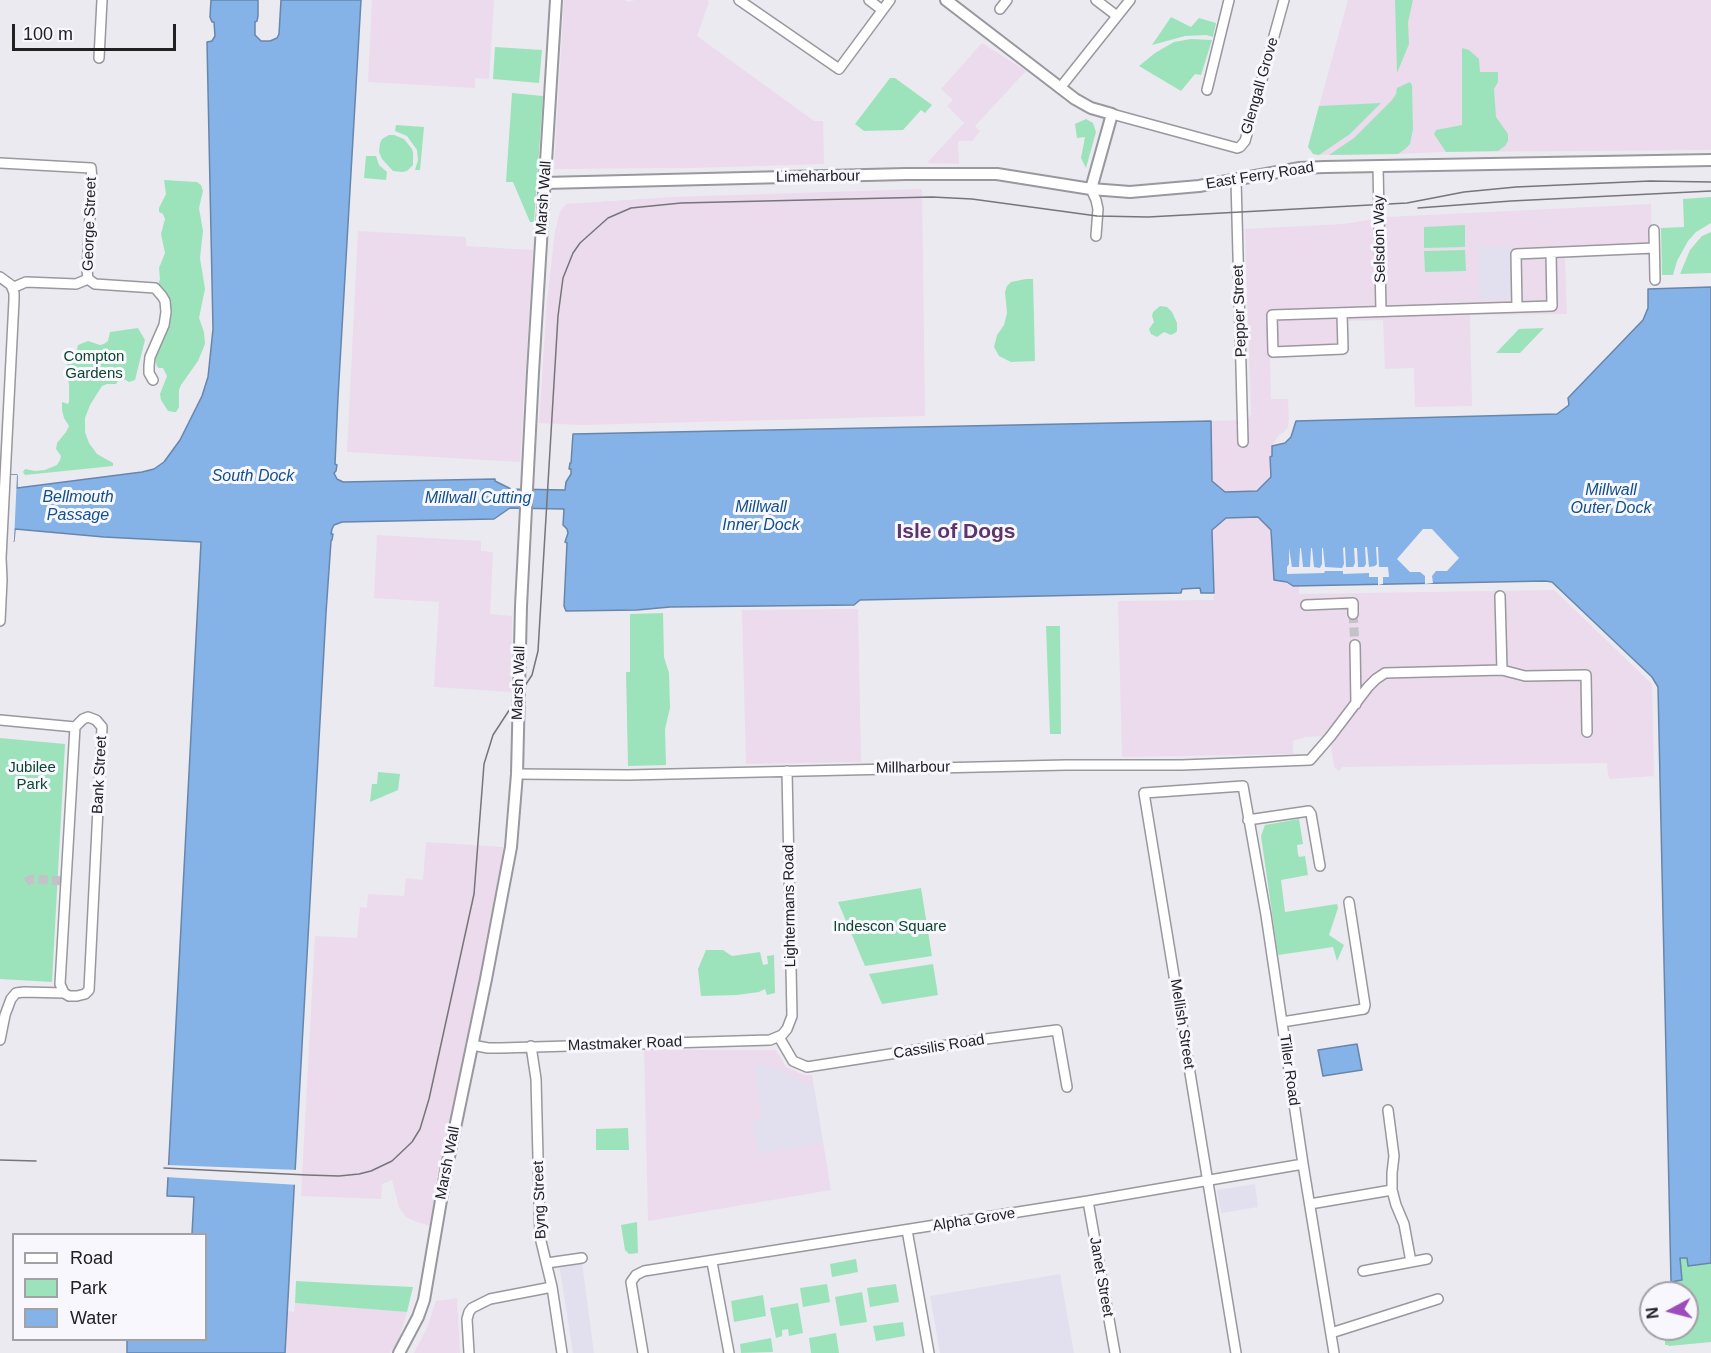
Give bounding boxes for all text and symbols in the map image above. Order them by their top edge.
scale bar [15,12,178,50]
text: 100 m [23,24,73,44]
street label: Glengall Grove [1238,35,1282,137]
street label: East Ferry Road [1205,159,1315,193]
street label: Marsh Wall [532,160,556,236]
street label: Limeharbour [776,167,860,187]
street label: George Street [79,177,101,271]
street label: Selsdon Way [1370,195,1390,283]
street label: Pepper Street [1229,264,1251,358]
park label: Compton Gardens [64,348,124,383]
water label: South Dock [212,467,294,487]
water label: Millwall Outer Dock [1571,481,1651,519]
water label: Bellmouth Passage [42,488,114,526]
water label: Millwall Cutting [425,489,531,509]
water label: Millwall Inner Dock [722,498,800,536]
district label: Isle of Dogs [896,519,1016,545]
street label: Marsh Wall [509,645,529,721]
street label: Bank Street [89,735,111,815]
street label: Millharbour [876,758,950,778]
park label: Jubilee Park [8,759,56,794]
street label: Lightermans Road [780,845,800,967]
park label: Indescon Square [833,918,947,936]
street label: Mellish Street [1166,978,1198,1070]
street label: Cassilis Road [892,1031,986,1063]
street label: Mastmaker Road [568,1033,682,1055]
street label: Tiller Road [1275,1033,1303,1107]
street label: Marsh Wall [432,1125,464,1201]
street label: Byng Street [530,1161,550,1239]
street label: Alpha Grove [931,1205,1017,1235]
legend [12,1233,207,1341]
street label: Janet Street [1085,1236,1117,1318]
text: Road [70,1248,113,1268]
text: Park [70,1278,107,1298]
north arrow [1639,1281,1699,1341]
text: N [1643,1306,1662,1320]
text: Water [70,1308,117,1328]

